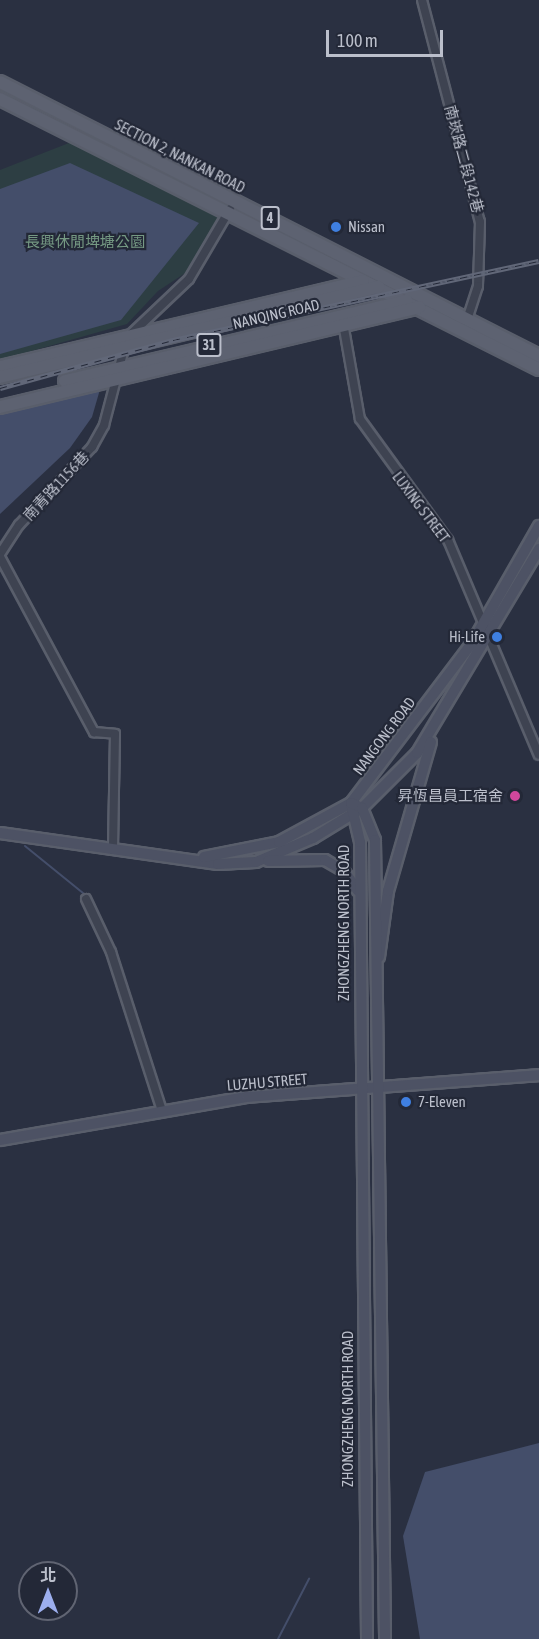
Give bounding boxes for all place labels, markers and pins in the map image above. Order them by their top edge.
place label: Nissan [348,218,385,236]
marker: Nissan [329,220,343,234]
place label: Hi-Life [449,628,485,646]
marker: Hi-Life [490,630,504,644]
place label: 昇恆昌員工宿舍 [398,787,503,805]
marker: 昇恆昌員工宿舍 [508,789,522,803]
place label: 7-Eleven [418,1093,466,1111]
marker: 7-Eleven [399,1095,413,1109]

